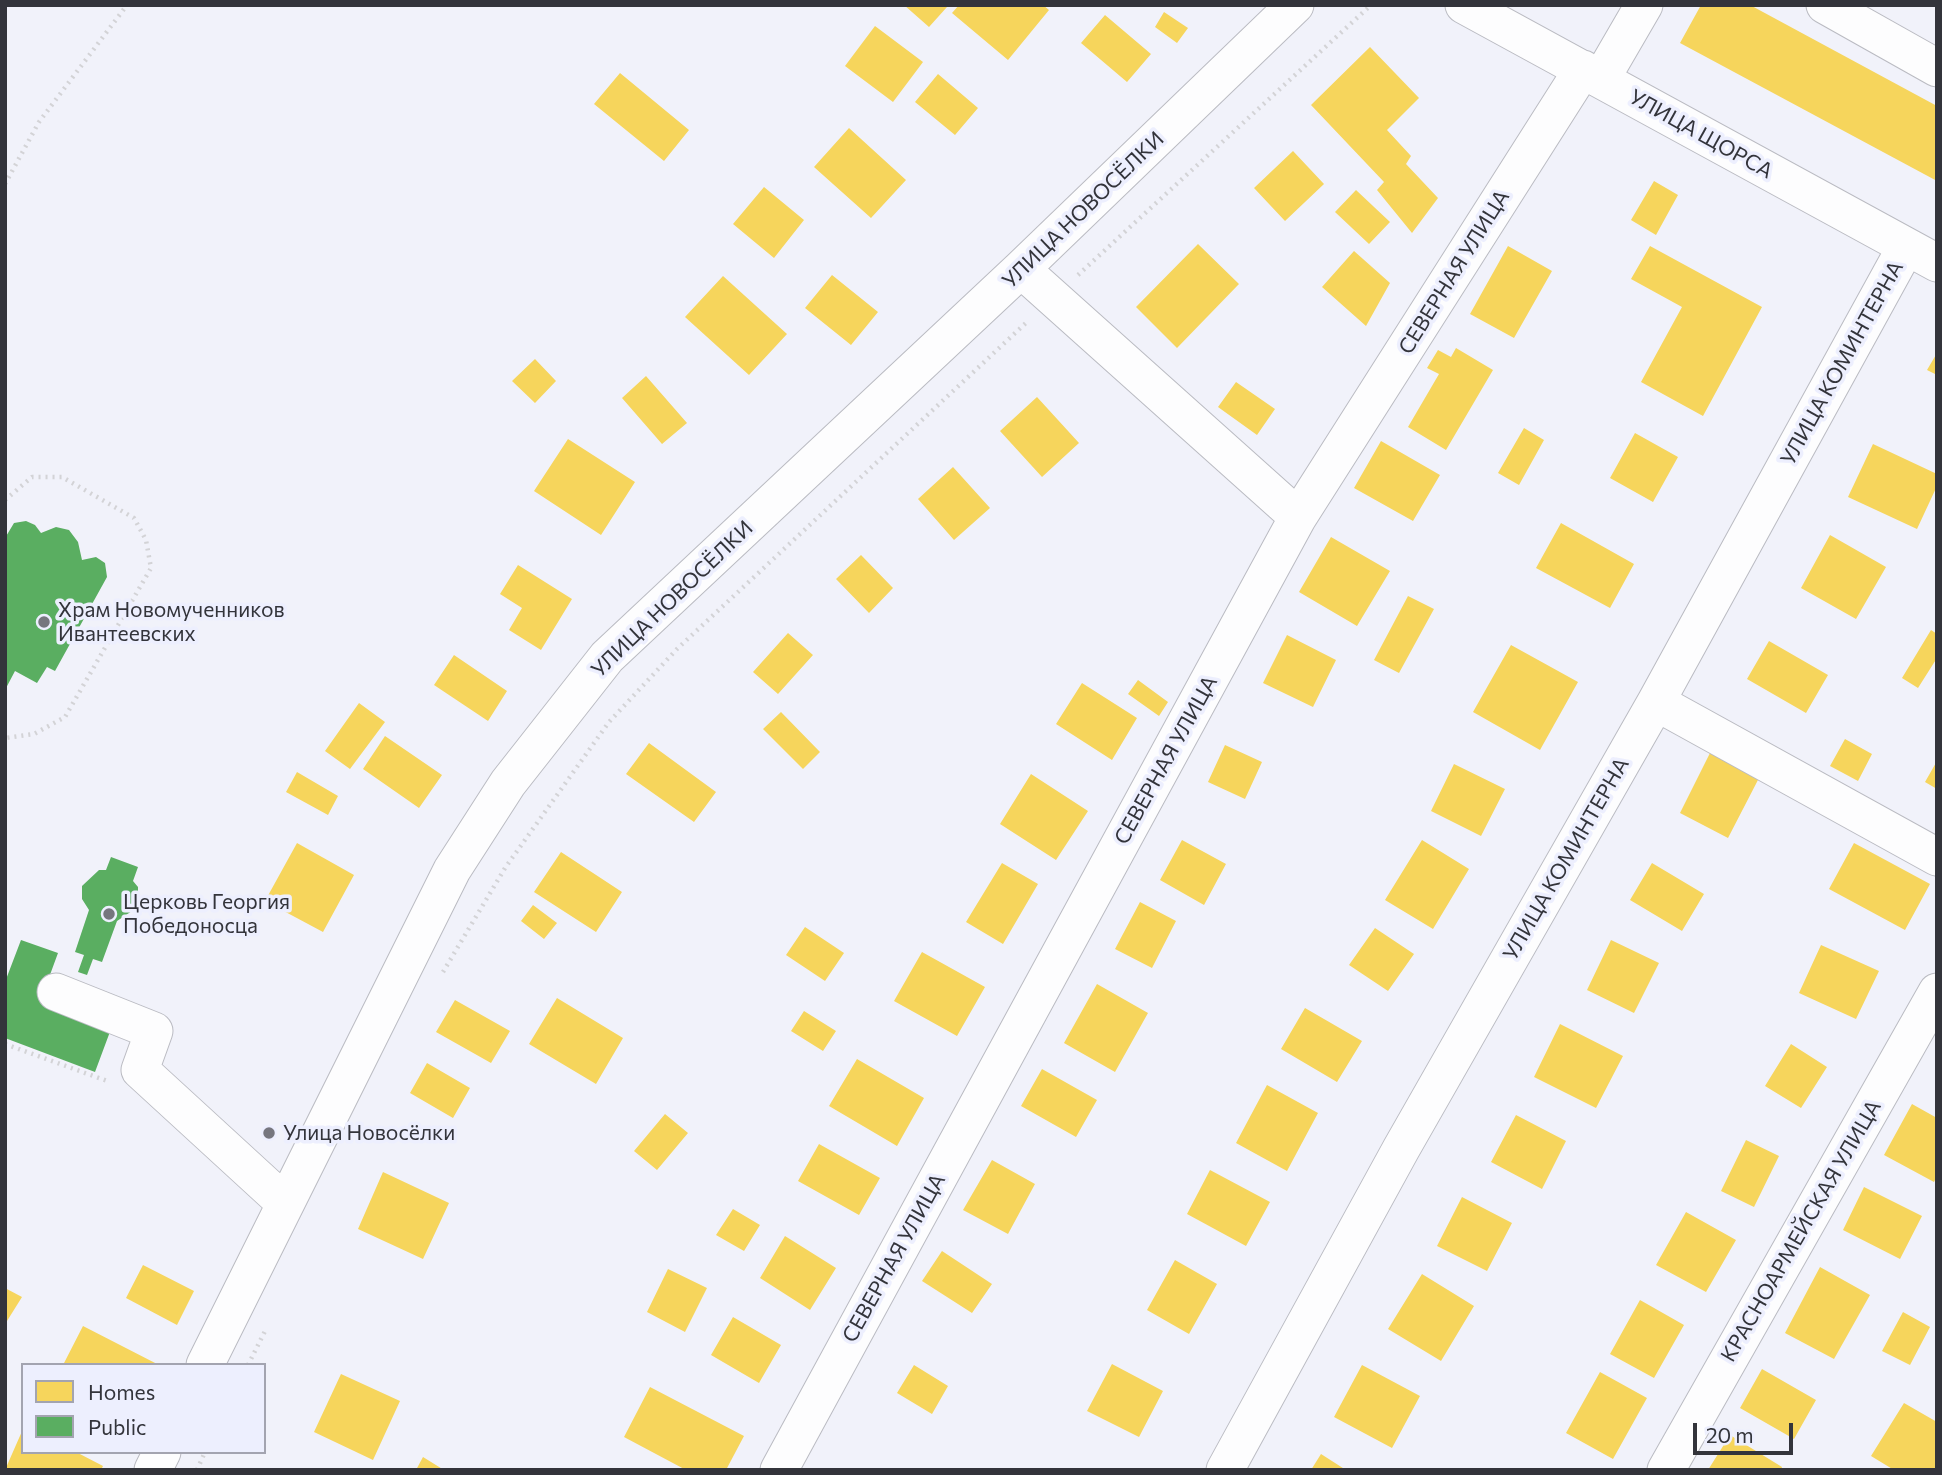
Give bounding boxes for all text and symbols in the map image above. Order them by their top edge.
street label: УЛИЦА ЩОРСА [1625,84,1777,184]
street label: УЛИЦА НОВОСЁЛКИ [997,126,1169,294]
street label: СЕВЕРНАЯ УЛИЦА [1393,185,1515,359]
street label: УЛИЦА КОМИНТЕРНА [1775,256,1909,470]
street label: УЛИЦА НОВОСЁЛКИ [586,515,758,683]
place label: Храм Новомученников Ивантеевских [58,597,285,647]
marker: Храм Новомученников Ивантеевских [36,614,52,630]
street label: СЕВЕРНАЯ УЛИЦА [1109,671,1223,849]
street label: УЛИЦА КОМИНТЕРНА [1498,753,1634,965]
place label: Церковь Георгия Победоносца [123,889,290,939]
marker: Церковь Георгия Победоносца [101,906,117,922]
street label: КРАСНОАРМЕЙСКАЯ УЛИЦА [1716,1096,1886,1366]
place label: Улица Новосёлки [283,1120,455,1146]
marker: Улица Новосёлки [261,1125,277,1141]
street label: СЕВЕРНАЯ УЛИЦА [837,1169,951,1347]
legend [21,1363,266,1454]
text: Homes [88,1379,155,1404]
scale bar [1697,1408,1797,1452]
text: Public [88,1414,146,1439]
text: 20 m [1706,1422,1754,1447]

